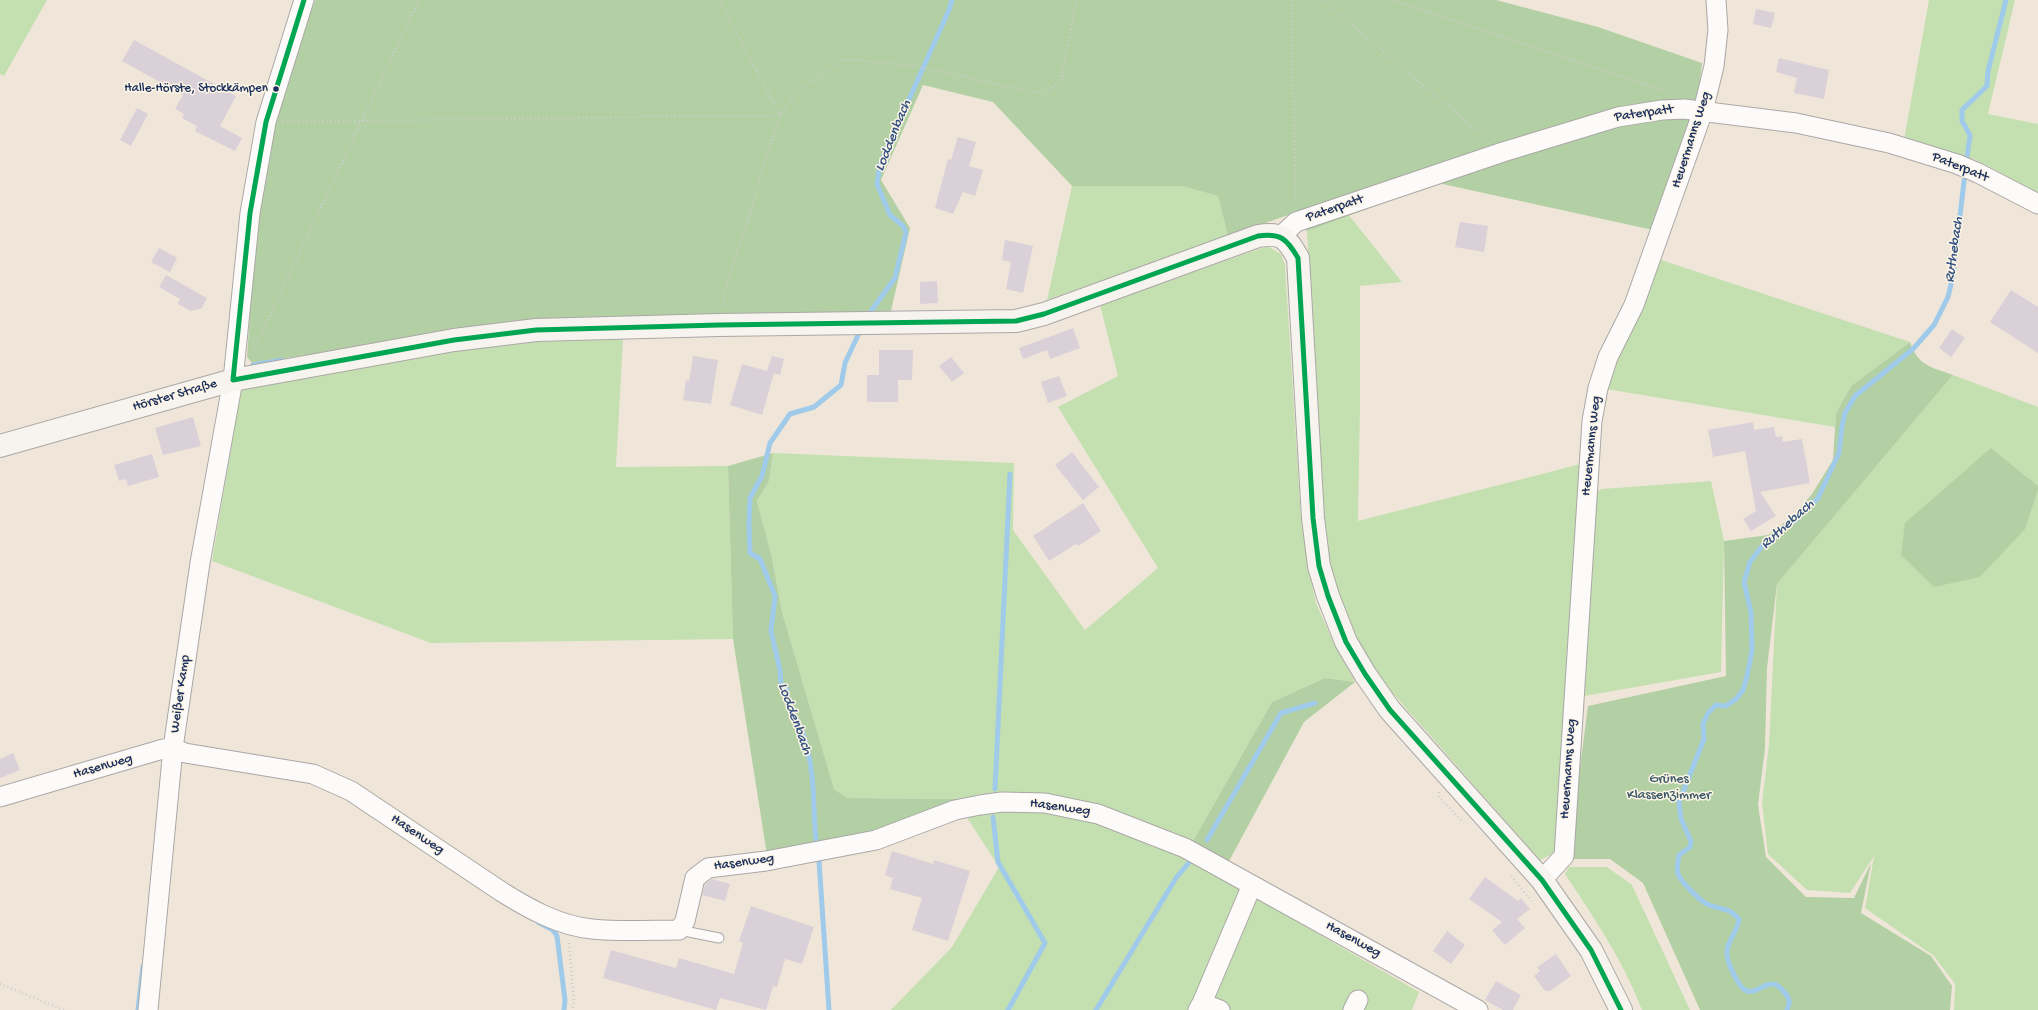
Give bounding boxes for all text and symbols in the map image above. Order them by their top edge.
place label: Halle-Hörste, Stockkämpen [124,81,268,97]
marker: Halle-Hörste, Stockkämpen [271,84,281,94]
street label: Heuermanns Weg [1668,90,1716,190]
water label: Loddenbach [872,98,916,174]
street label: Paterpatt [1613,102,1675,126]
street label: Paterpatt [1929,149,1991,187]
street label: Paterpatt [1304,191,1366,227]
water label: Ruthebach [1941,216,1969,284]
street label: Hörster Straße [131,376,219,416]
street label: Heuermanns Weg [1578,395,1606,497]
water label: Ruthebach [1757,496,1819,554]
street label: Weißer Kamp [167,654,195,734]
water label: Loddenbach [773,681,815,757]
street label: Heuermanns Weg [1557,718,1581,820]
street label: Hasenweg [71,751,135,783]
park label: Grünes Klassenzimmer [1627,772,1711,804]
street label: Hasenweg [1029,795,1091,821]
street label: Hasenweg [387,811,447,859]
street label: Hasenweg [713,850,775,876]
street label: Hasenweg [1322,918,1384,962]

